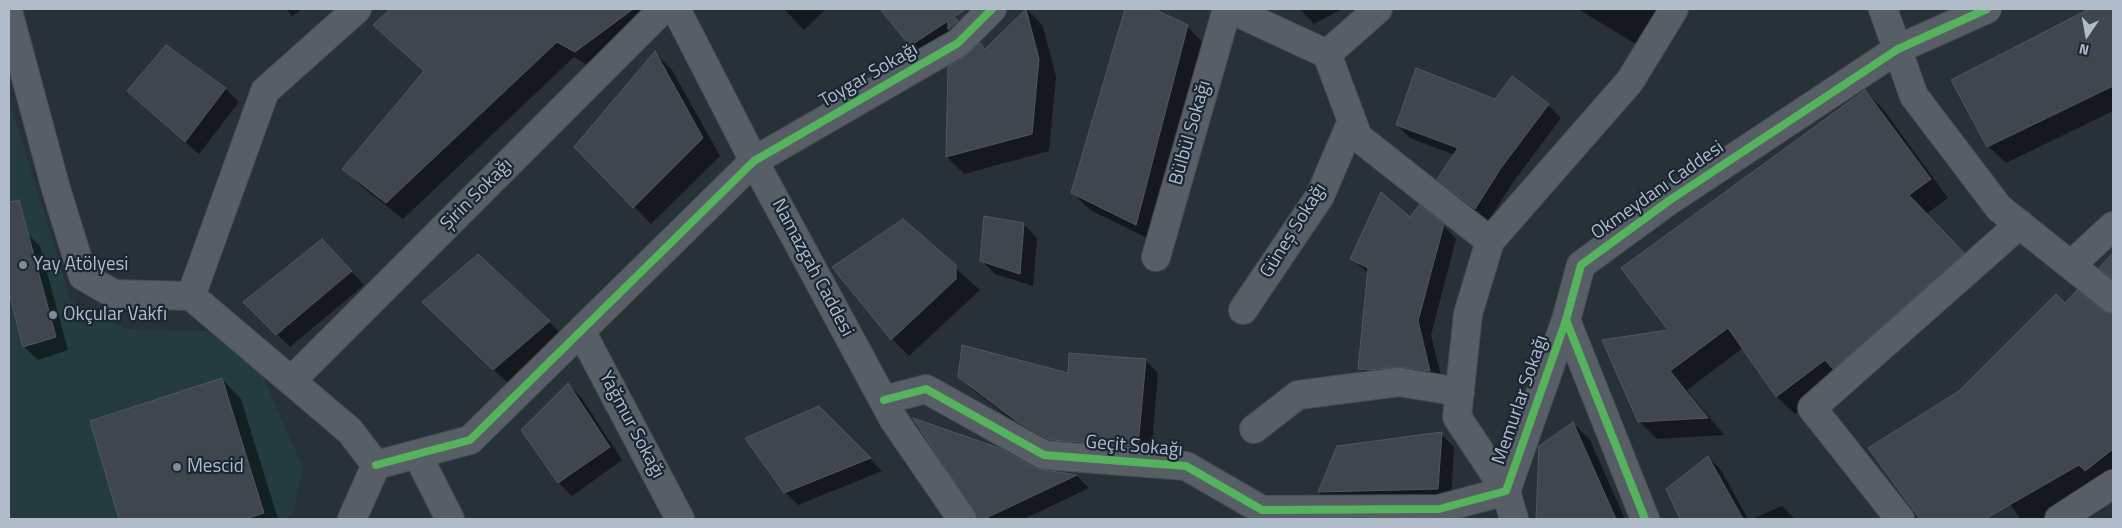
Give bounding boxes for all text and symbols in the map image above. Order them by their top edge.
north arrow [2062,10,2112,60]
street label: Toygar Sokağı [816,39,922,113]
text: N [2077,39,2091,61]
street label: Bülbül Sokağı [1165,78,1217,188]
street label: Okmeydanı Caddesi [1587,137,1729,245]
street label: Şirin Sokağı [436,154,518,236]
street label: Güneş Sokağı [1256,179,1332,283]
street label: Namazgah Caddesi [766,195,858,341]
place label: Yay Atölyesi [33,254,128,276]
marker: Yay Atölyesi [17,259,29,271]
place label: Okçular Vakfı [63,304,167,326]
marker: Okçular Vakfı [47,309,59,321]
street label: Memurlar Sokağı [1488,332,1554,468]
street label: Yağmur Sokağı [593,368,669,482]
street label: Geçit Sokağı [1084,431,1184,463]
place label: Mescid [187,456,244,478]
marker: Mescid [171,461,183,473]

